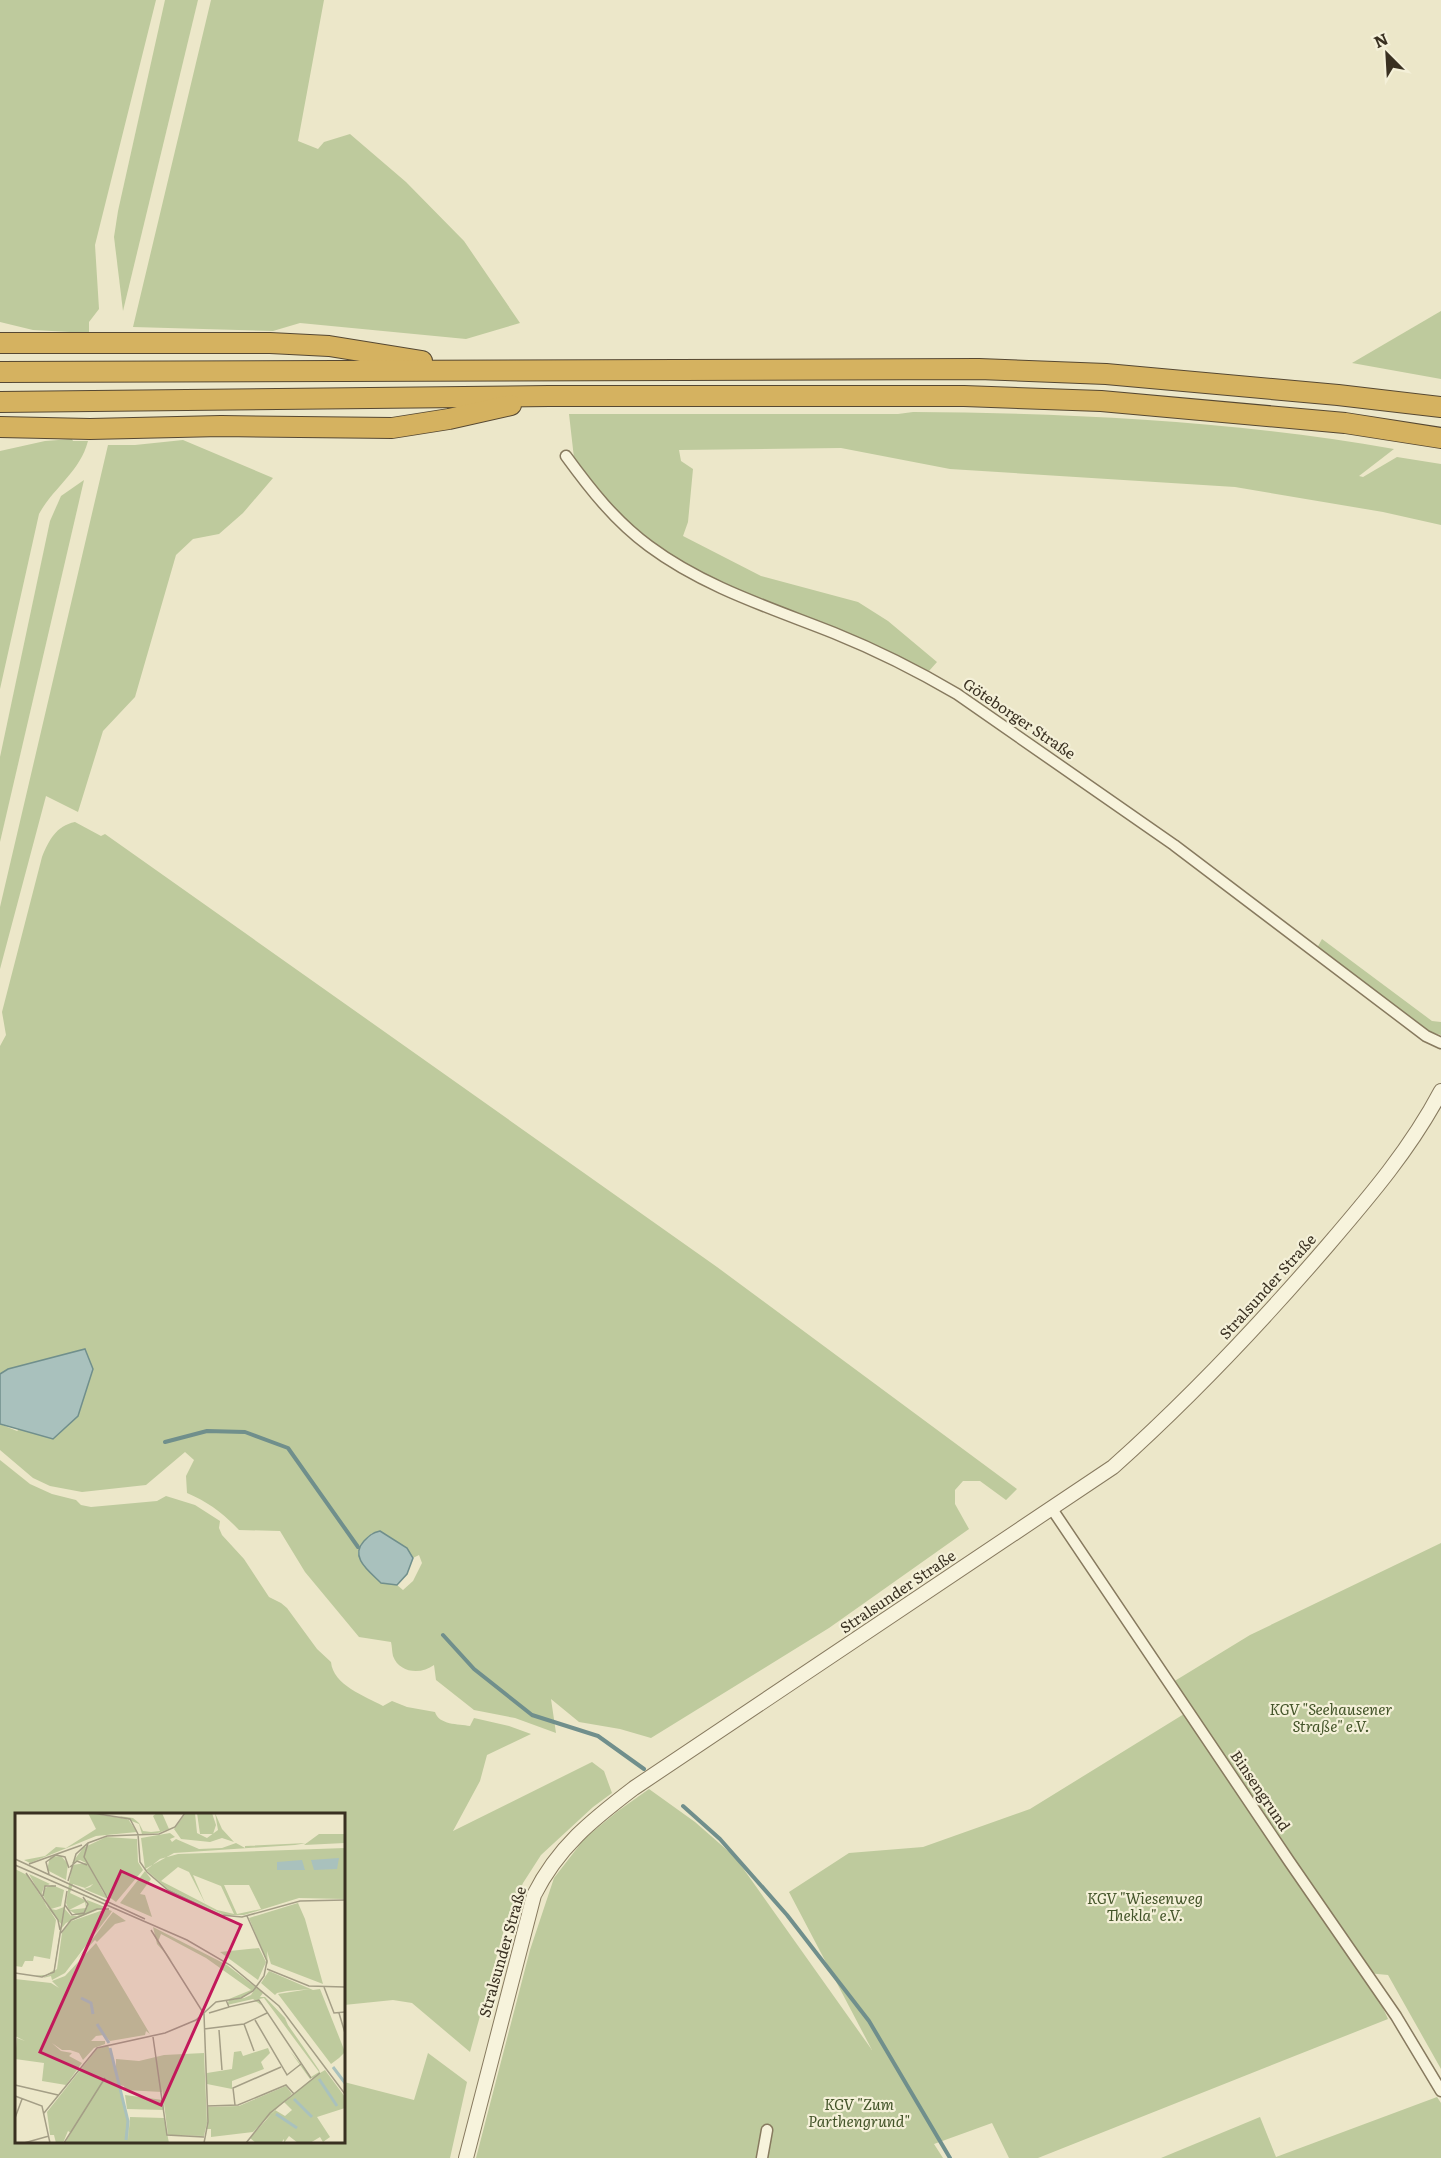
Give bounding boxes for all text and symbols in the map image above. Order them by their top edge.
north arrow [1357,24,1417,84]
text: N [1369,26,1392,53]
street label: Göteborger Straße [959,671,1081,764]
street label: Stralsunder Straße [1213,1228,1321,1344]
street label: Stralsunder Straße [835,1543,960,1638]
park label: KGV "Seehausener Straße" e.V. [1270,1697,1392,1737]
street label: Binsengrund [1226,1745,1297,1835]
inset map [15,1813,345,2143]
street label: Stralsunder Straße [472,1883,531,2020]
park label: KGV "Wiesenweg Thekla" e.V. [1087,1886,1203,1926]
park label: KGV "Zum Parthengrund" [808,2092,910,2132]

